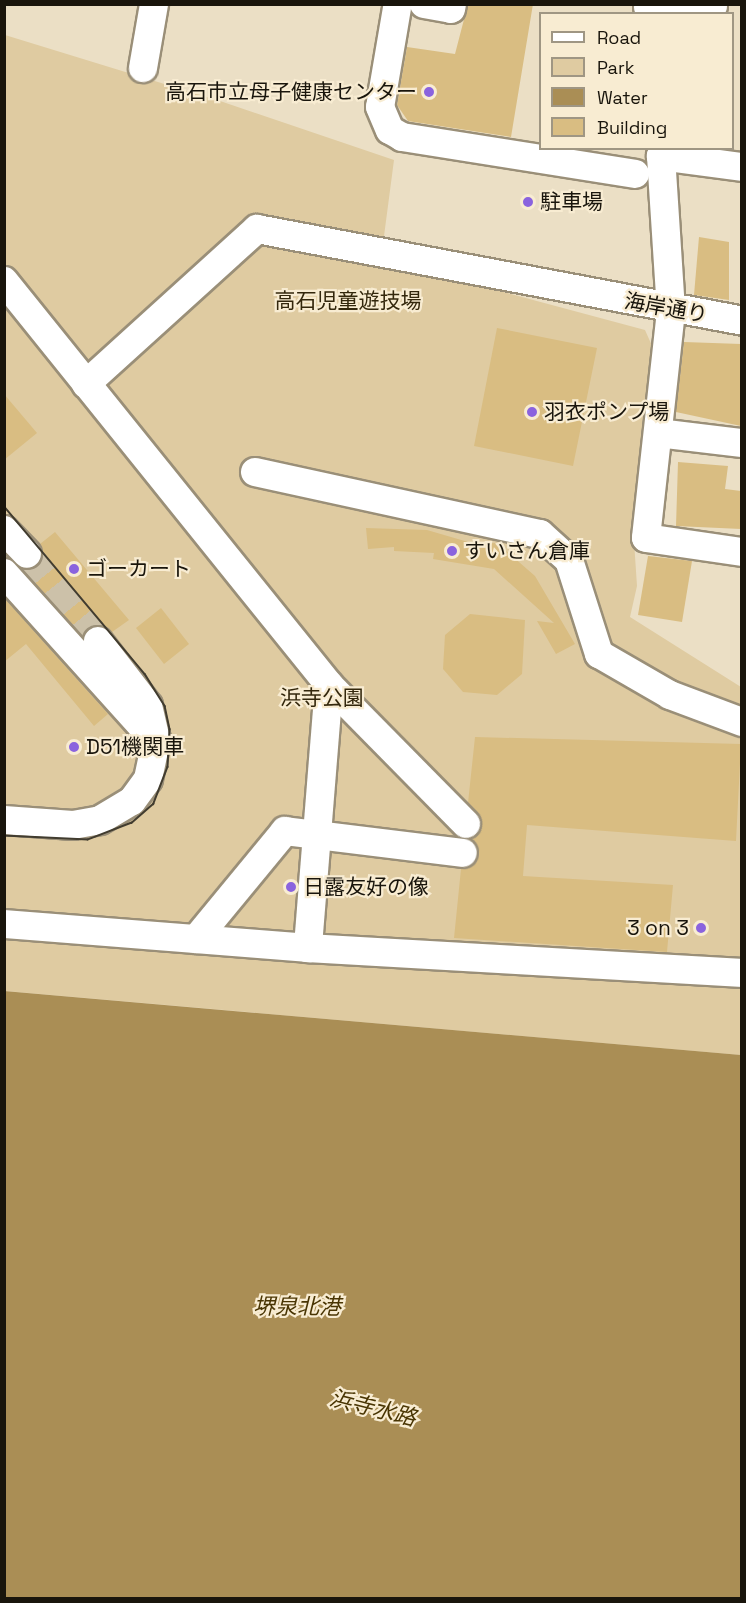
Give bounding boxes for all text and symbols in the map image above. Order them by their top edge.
legend [539,12,734,150]
text: Road [597,26,641,49]
text: Park [597,56,634,79]
place label: 高石市立母子健康センター [165,79,417,105]
marker: 高石市立母子健康センター [422,85,436,99]
text: Water [597,86,648,109]
text: Building [597,116,667,139]
place label: 駐車場 [540,189,603,215]
marker: 駐車場 [521,195,535,209]
park label: 高石児童遊技場 [275,288,421,314]
street label: 海岸通り [622,288,710,328]
place label: 羽衣ポンプ場 [544,399,670,425]
marker: 羽衣ポンプ場 [525,405,539,419]
place label: すいさん倉庫 [464,538,590,564]
marker: すいさん倉庫 [445,544,459,558]
place label: ゴーカート [86,556,191,582]
marker: ゴーカート [67,562,81,576]
park label: 浜寺公園 [280,685,364,711]
place label: D51機関車 [86,734,184,760]
marker: D51機関車 [67,740,81,754]
place label: 日露友好の像 [303,874,429,900]
marker: 日露友好の像 [284,880,298,894]
place label: 3 on 3 [627,915,689,941]
marker: 3 on 3 [694,921,708,935]
water label: 堺泉北港 [253,1294,341,1320]
water label: 浜寺水路 [327,1385,419,1431]

